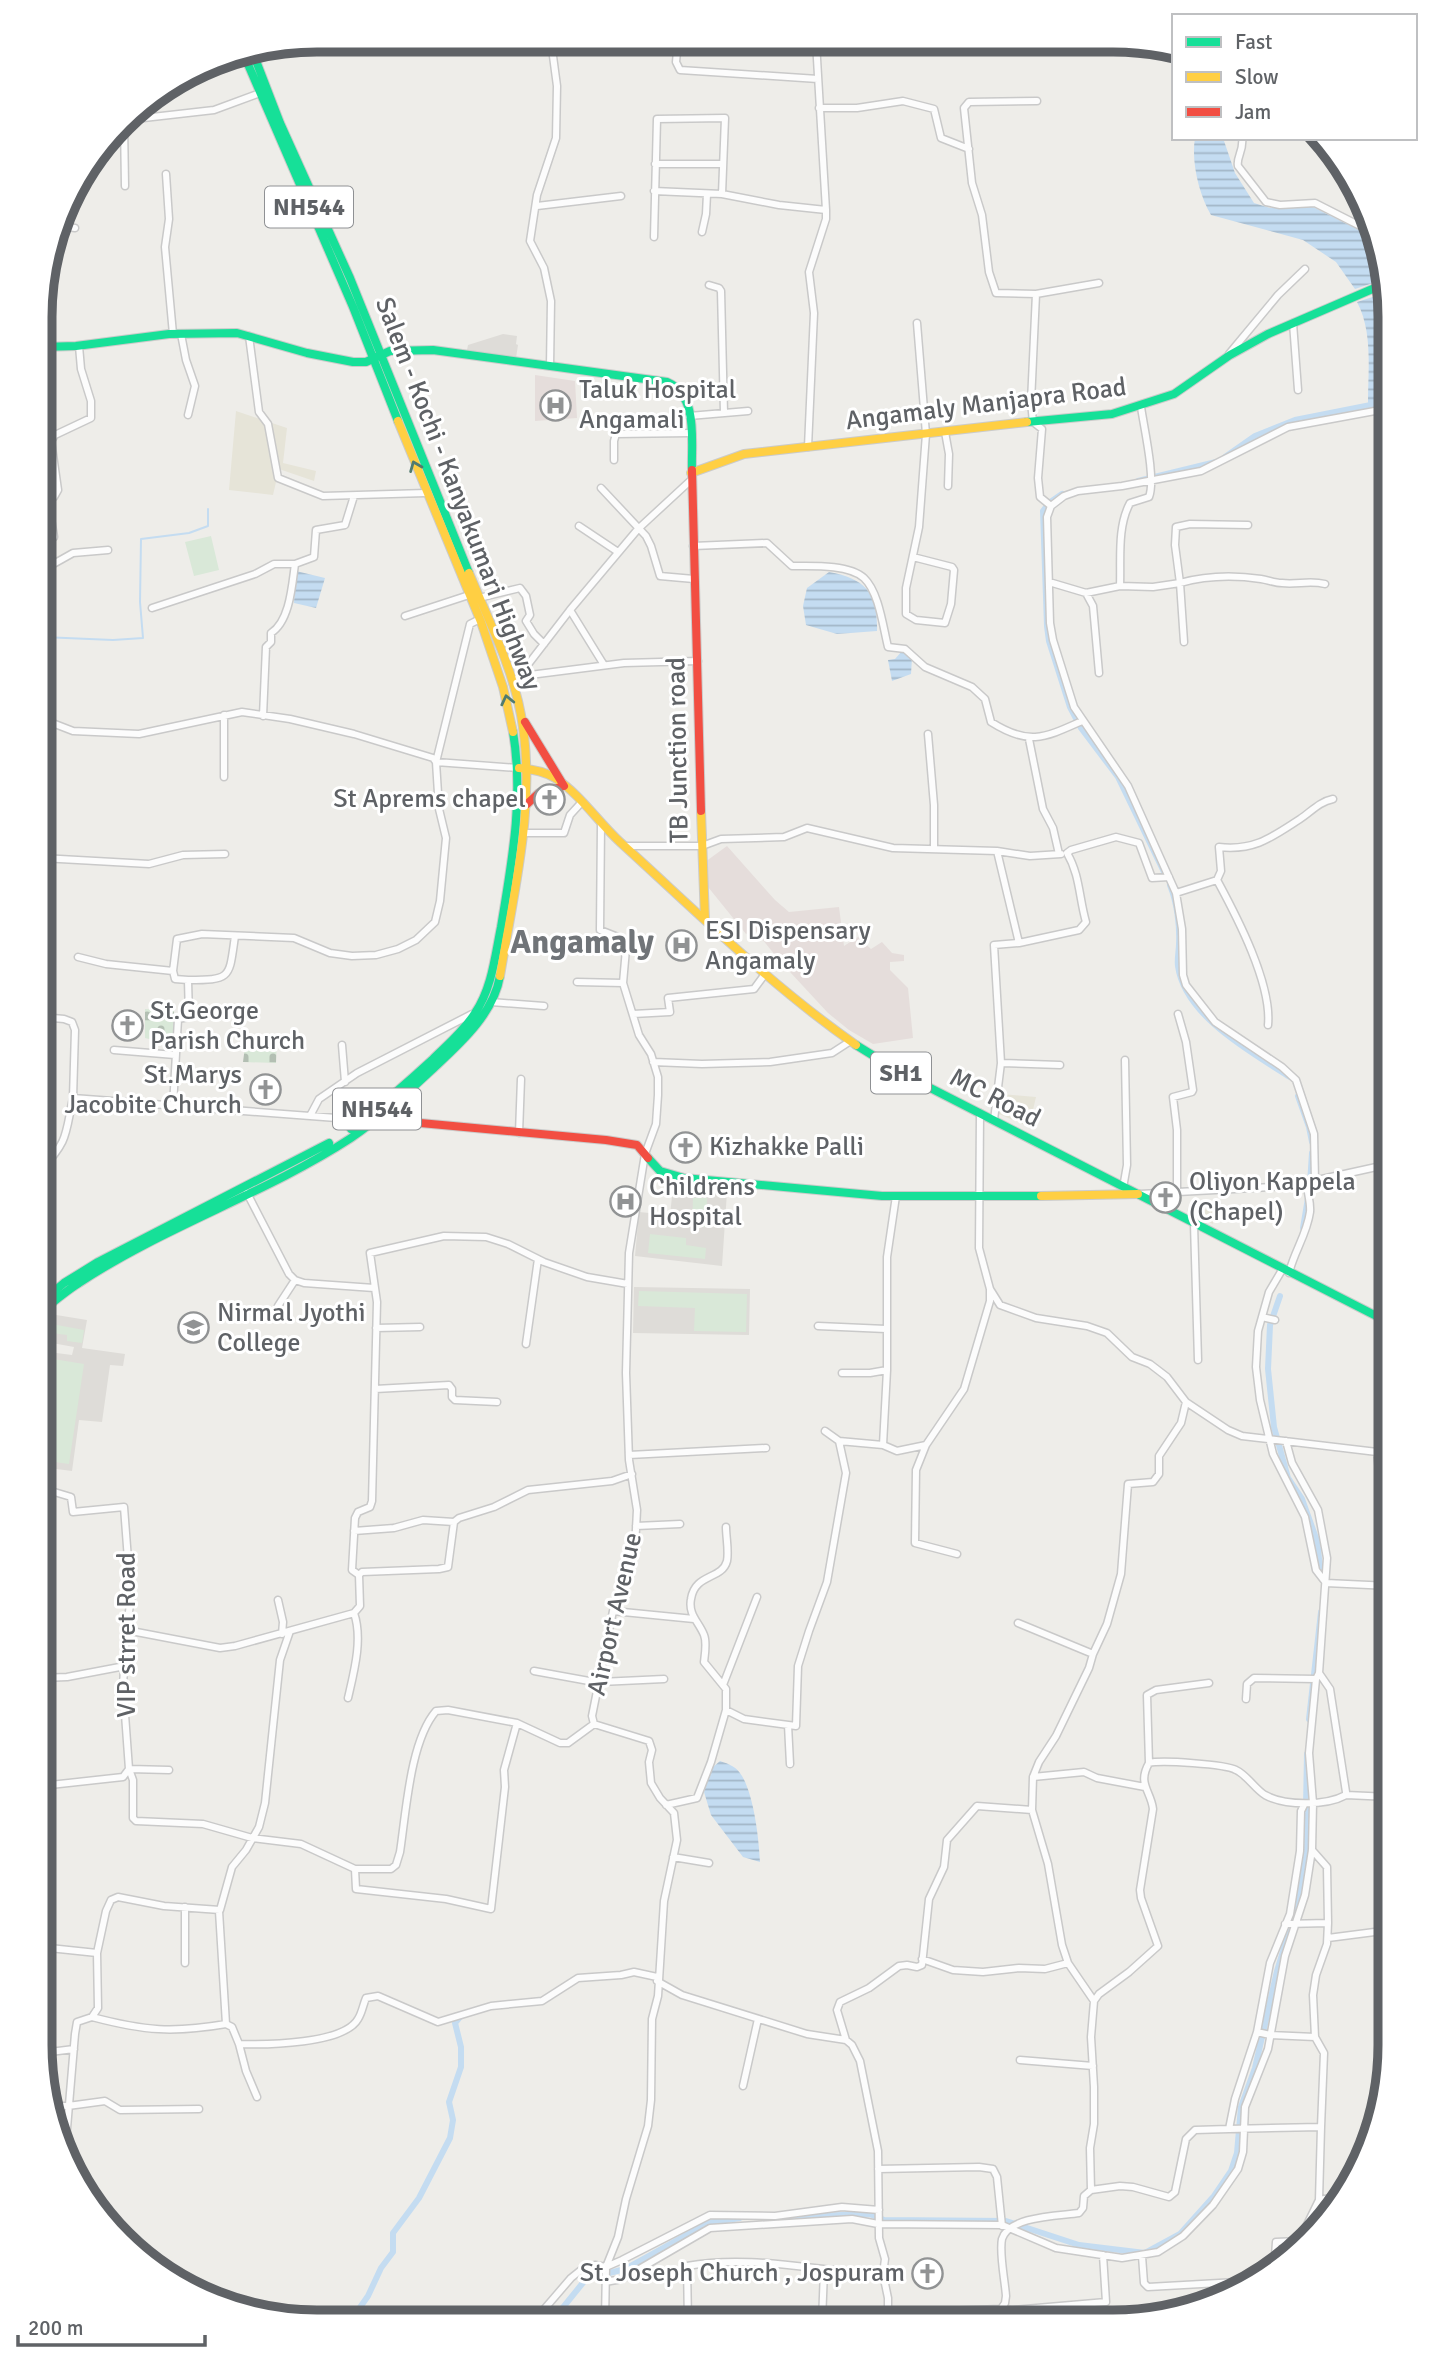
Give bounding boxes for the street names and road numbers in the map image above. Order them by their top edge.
road number: NH544 [265,187,353,228]
street label: Salem - Kochi - Kanyakumari Highway [368,293,548,695]
street label: Angamaly Manjapra Road [844,371,1128,437]
street label: TB Junction road [660,657,696,843]
road number: SH1 [871,1052,931,1093]
street label: MC Road [944,1061,1046,1135]
road number: NH544 [333,1088,421,1129]
street label: Airport Avenue [581,1529,649,1699]
street label: VIP strret Road [111,1552,143,1718]

